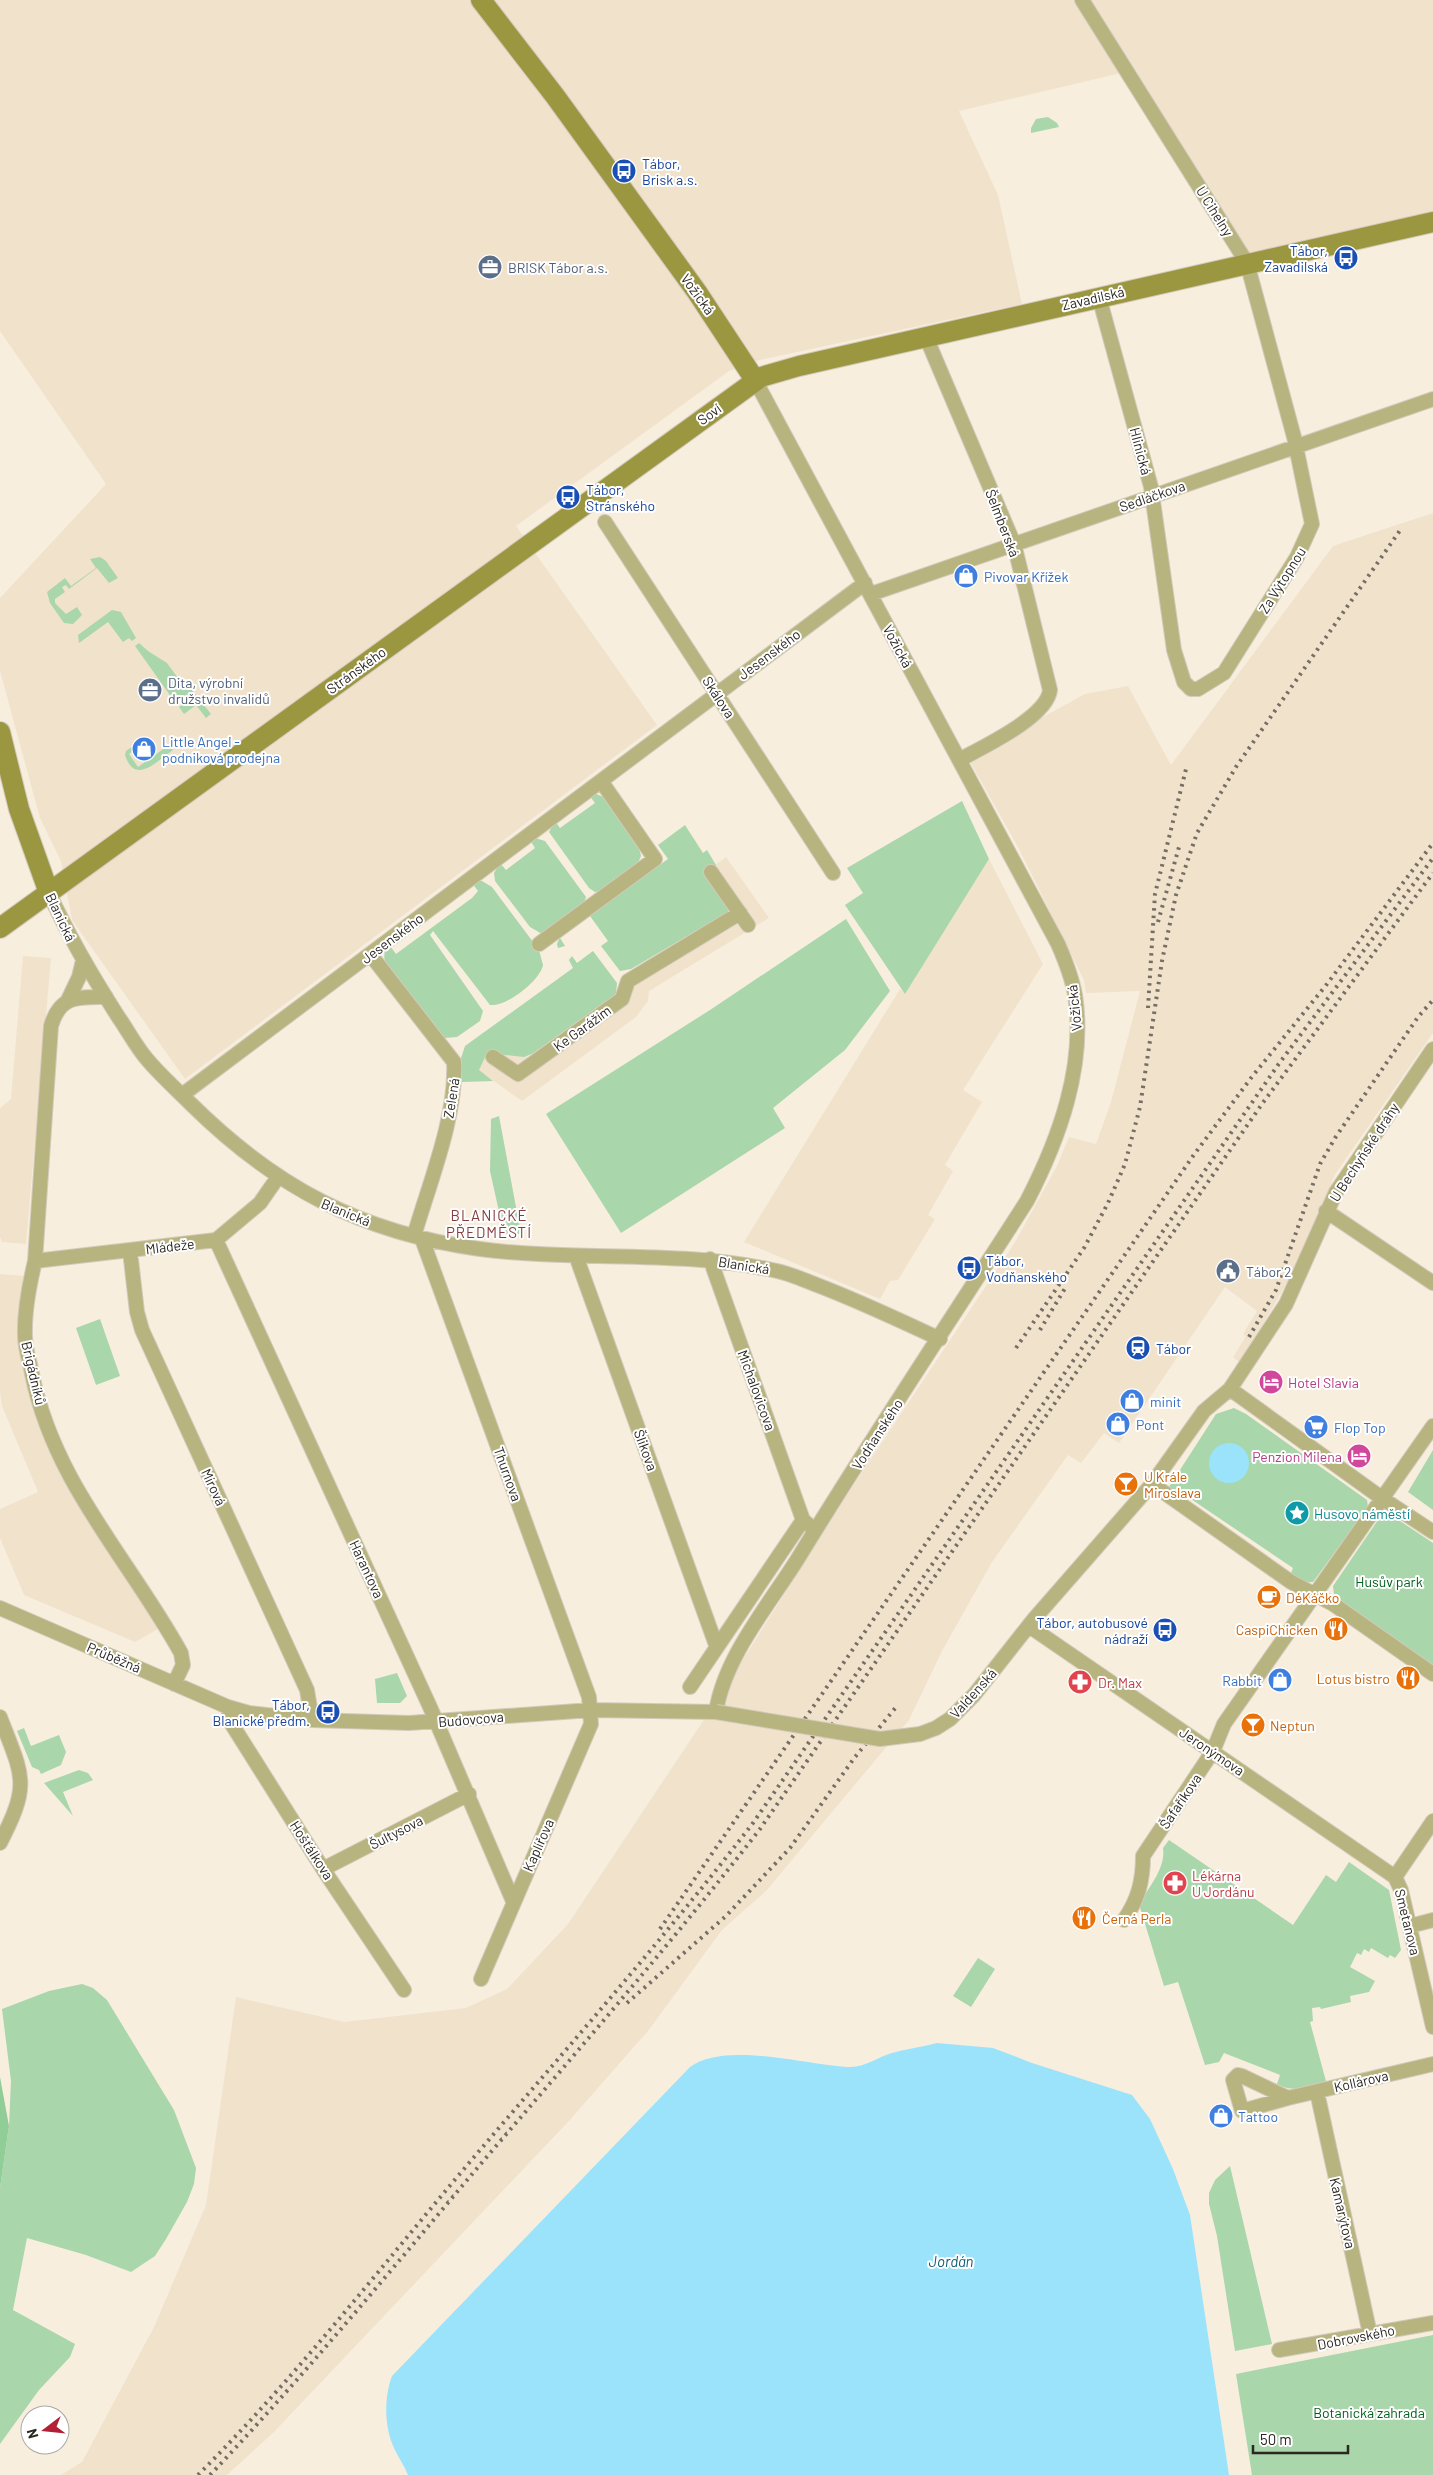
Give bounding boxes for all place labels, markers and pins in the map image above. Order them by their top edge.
place label: Tábor, Brisk a.s. [642,155,698,188]
bus stop icon: Tábor, Brisk a.s. [611,158,637,184]
place label: Tábor, Zavadilská [1264,242,1328,275]
bus stop icon: Tábor, Zavadilská [1333,245,1359,271]
office icon: BRISK Tábor a.s. [477,254,503,280]
place label: BRISK Tábor a.s. [508,259,608,276]
place label: Tábor, Stránského [586,481,655,514]
bus stop icon: Tábor, Stránského [555,484,581,510]
shop icon: Pivovar Křížek [953,563,979,589]
place label: Pivovar Křížek [984,568,1069,585]
place label: Dita, výrobní družstvo invalidů [168,674,270,707]
office icon: Dita, výrobní družstvo invalidů [137,677,163,703]
place label: Little Angel - podniková prodejna [162,733,280,766]
shop icon: Little Angel - podniková prodejna [131,736,157,762]
place label: Tábor, Vodňanského [986,1252,1067,1285]
bus stop icon: Tábor, Vodňanského [956,1255,982,1281]
public building icon: Tábor 2 [1215,1258,1241,1284]
place label: Tábor 2 [1246,1263,1291,1280]
station icon: Tábor [1125,1335,1151,1361]
place label: Tábor [1156,1340,1191,1357]
hotel icon: Hotel Slavia [1258,1369,1284,1395]
place label: Hotel Slavia [1288,1374,1359,1391]
shop icon: minit [1119,1388,1145,1414]
place label: minit [1150,1393,1181,1410]
shop icon: Pont [1105,1411,1131,1437]
supermarket icon: Flop Top [1303,1414,1329,1440]
place label: Pont [1136,1416,1164,1433]
place label: Flop Top [1334,1419,1386,1436]
hotel icon: Penzion Milena [1346,1443,1372,1469]
place label: Penzion Milena [1252,1448,1342,1465]
place label: U Krále Miroslava [1144,1468,1201,1501]
bar icon: U Krále Miroslava [1113,1471,1139,1497]
place icon: Husovo náměstí [1284,1500,1310,1526]
place label: Husovo náměstí [1314,1505,1410,1522]
cafe icon: DéKáčko [1256,1584,1282,1610]
place label: DéKáčko [1286,1589,1339,1606]
place label: Tábor, autobusové nádraží [1037,1614,1148,1647]
restaurant icon: CaspiChicken [1323,1616,1349,1642]
bus stop icon: Tábor, autobusové nádraží [1152,1617,1178,1643]
place label: CaspiChicken [1236,1621,1318,1638]
restaurant icon: Lotus bistro [1395,1665,1421,1691]
shop icon: Rabbit [1267,1667,1293,1693]
pharmacy icon: Dr. Max [1067,1669,1093,1695]
place label: Lotus bistro [1317,1670,1390,1687]
place label: Rabbit [1222,1672,1262,1689]
place label: Dr. Max [1098,1674,1142,1691]
place label: Tábor, Blanické předm. [212,1696,310,1729]
bus stop icon: Tábor, Blanické předm. [315,1699,341,1725]
bar icon: Neptun [1240,1712,1266,1738]
place label: Neptun [1270,1717,1315,1734]
place label: Lékárna U Jordánu [1192,1867,1254,1900]
pharmacy icon: Lékárna U Jordánu [1162,1870,1188,1896]
restaurant icon: Černá Perla [1071,1905,1097,1931]
place label: Černá Perla [1102,1910,1172,1927]
shop icon: Tattoo [1208,2103,1234,2129]
place label: Tattoo [1238,2108,1278,2125]

